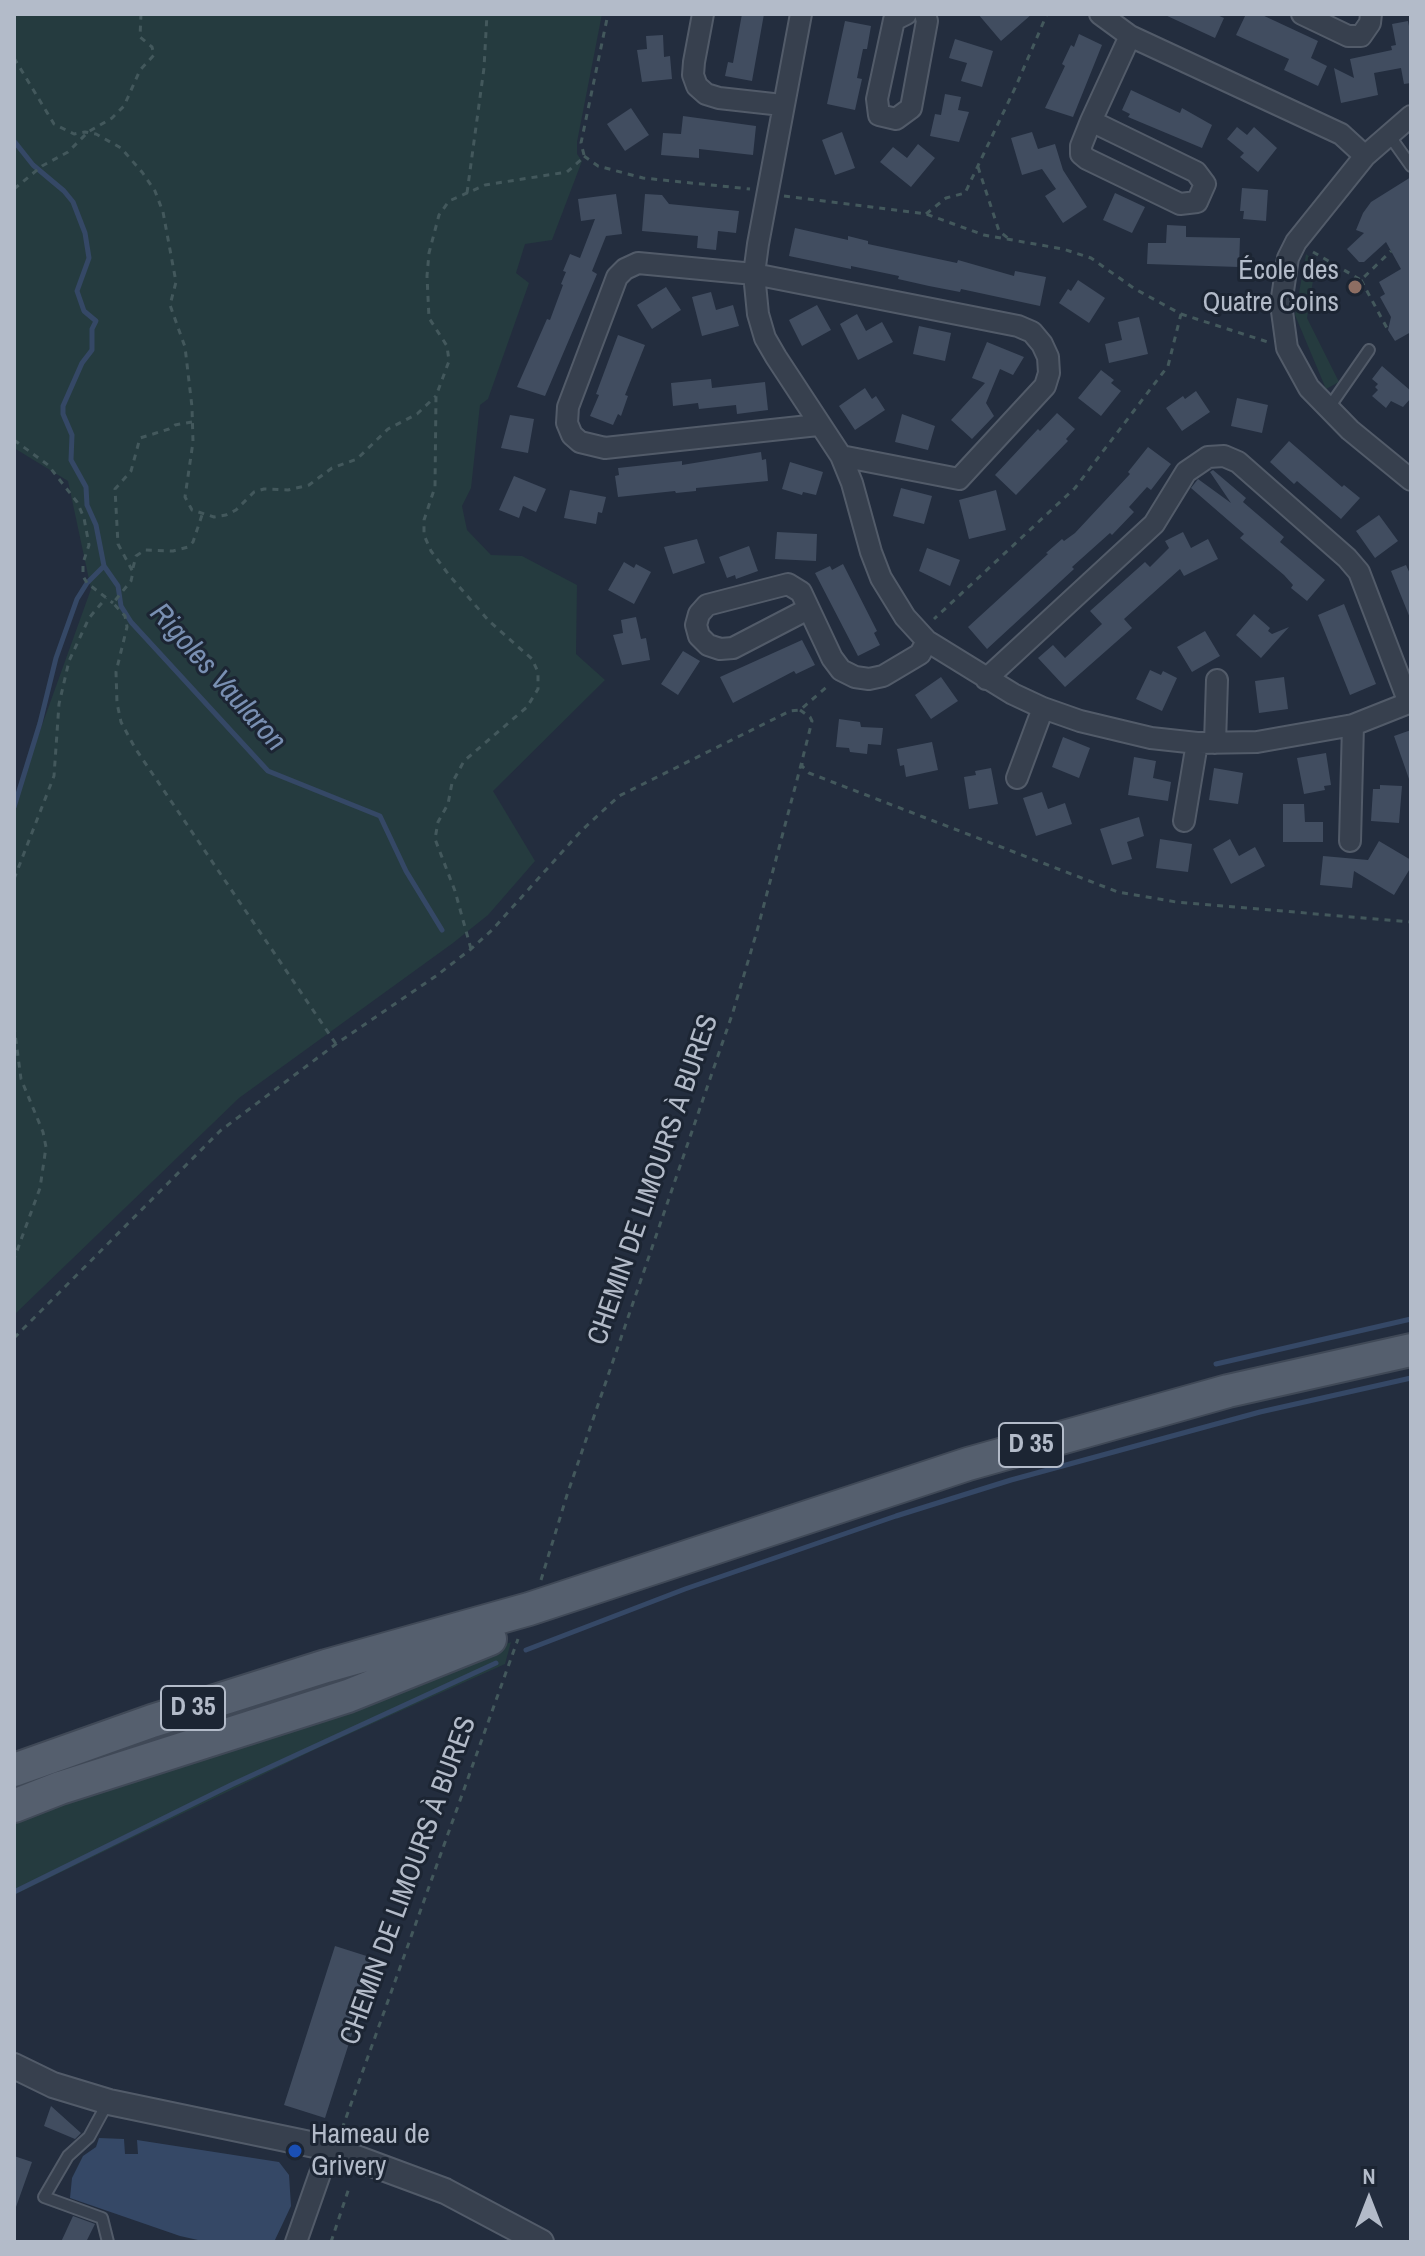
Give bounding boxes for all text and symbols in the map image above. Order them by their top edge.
place label: École des Quatre Coins [1202,254,1339,320]
marker: École des Quatre Coins [1346,278,1364,296]
water label: Rigoles Vaularon [141,597,293,759]
street label: CHEMIN DE LIMOURS À BURES [582,1010,726,1350]
road number: D 35 [999,1423,1063,1467]
road number: D 35 [161,1686,225,1730]
street label: CHEMIN DE LIMOURS À BURES [334,1712,484,2050]
place label: Hameau de Grivery [311,2118,430,2184]
marker: Hameau de Grivery [286,2142,304,2160]
north arrow [1329,2160,1409,2240]
text: N [1362,2161,1376,2191]

